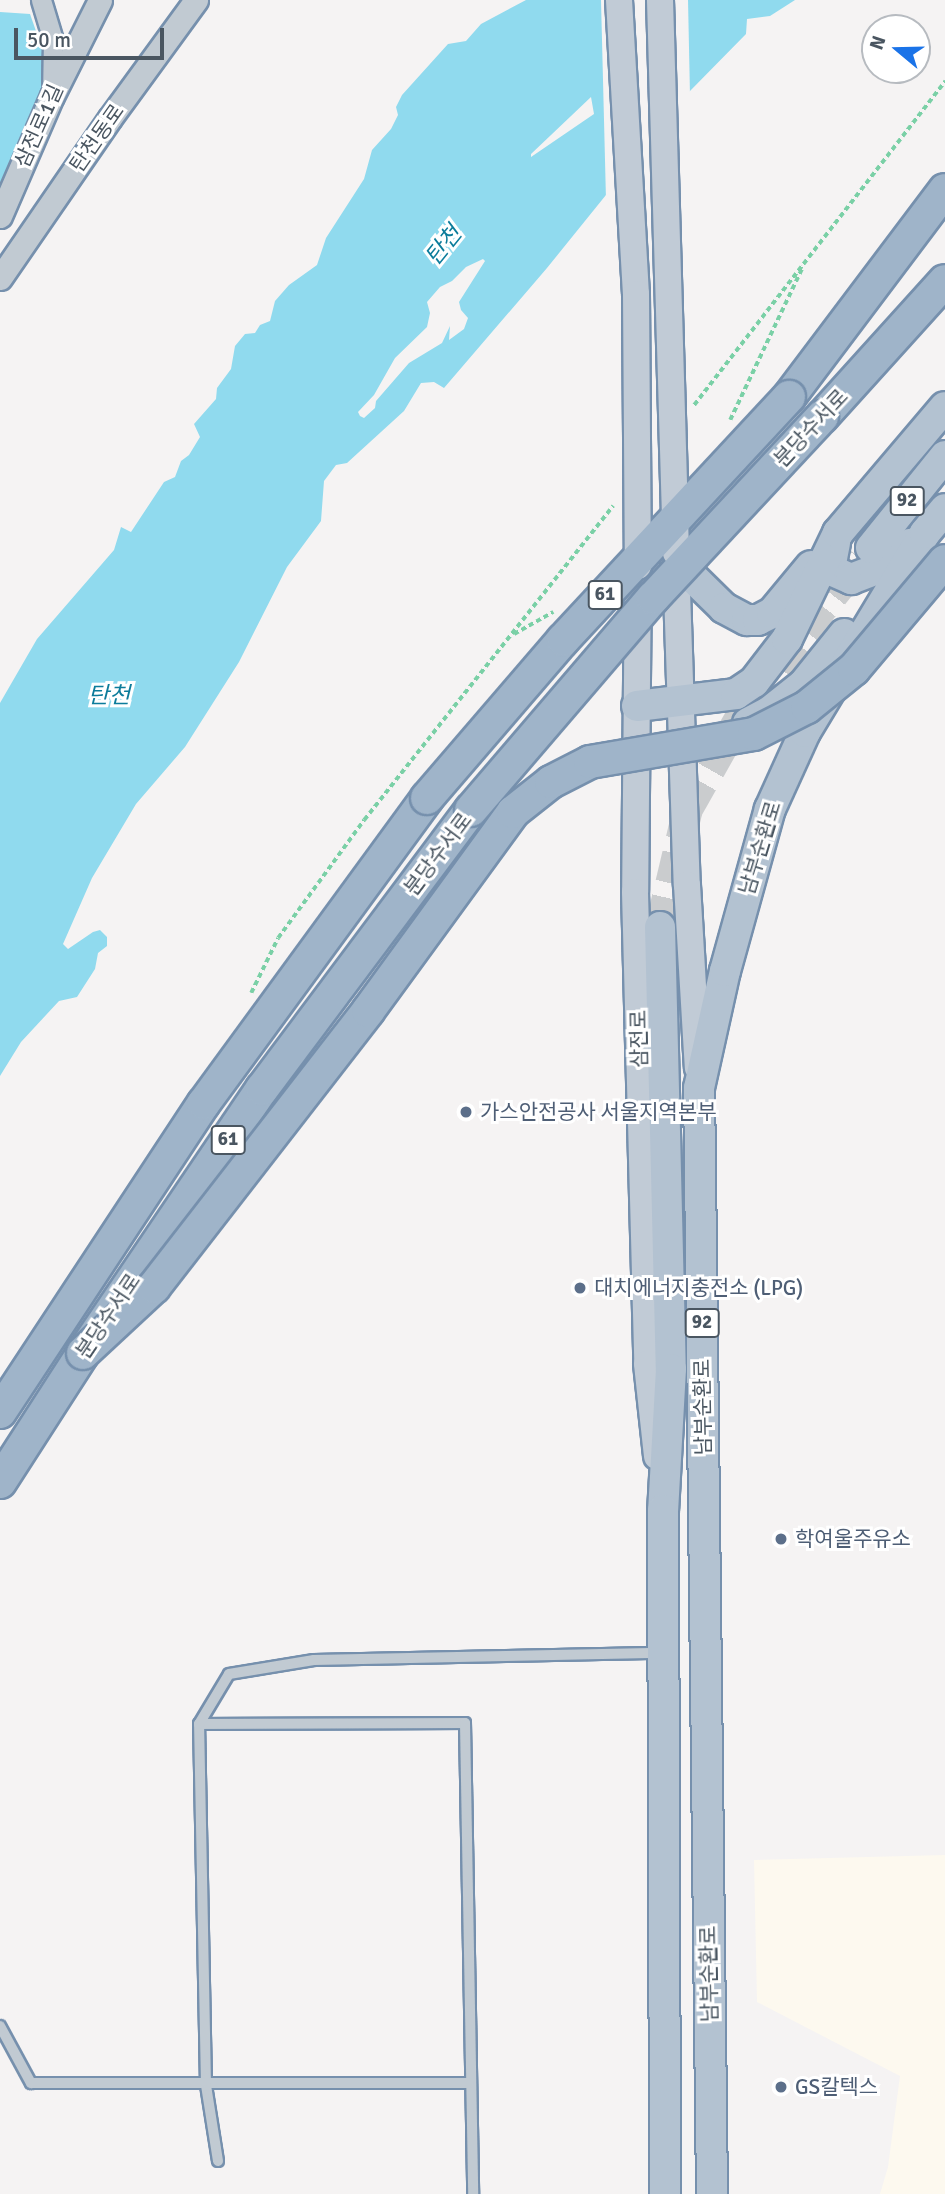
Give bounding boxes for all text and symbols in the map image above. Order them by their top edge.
scale bar [18,14,168,58]
north arrow [861,14,931,84]
text: 50 m [27,27,71,53]
text: N [865,33,892,53]
street label: 삼전로1길 [9,80,69,172]
street label: 탄천동로 [65,99,129,177]
water label: 탄천 [420,221,468,271]
street label: 분당수서로 [769,384,853,472]
road number: 92 [890,486,925,516]
road number: 61 [588,580,622,610]
water label: 탄천 [88,682,130,710]
street label: 남부순환로 [734,798,786,898]
street label: 분당수서로 [399,808,477,900]
street label: 삼전로 [626,1010,652,1068]
place label: 가스안전공사 서울지역본부 [480,1099,716,1125]
marker: 가스안전공사 서울지역본부 [458,1104,474,1120]
road number: 61 [210,1124,246,1156]
street label: 분당수서로 [71,1269,145,1363]
place label: 대치에너지충전소 (LPG) [594,1275,803,1301]
marker: 대치에너지충전소 (LPG) [572,1280,588,1296]
road number: 92 [684,1308,720,1338]
street label: 남부순환로 [690,1358,716,1456]
place label: 학여울주유소 [795,1526,911,1552]
marker: 학여울주유소 [773,1531,789,1547]
street label: 남부순환로 [696,1925,722,2023]
place label: GS칼텍스 [795,2074,878,2100]
marker: GS칼텍스 [773,2079,789,2095]

